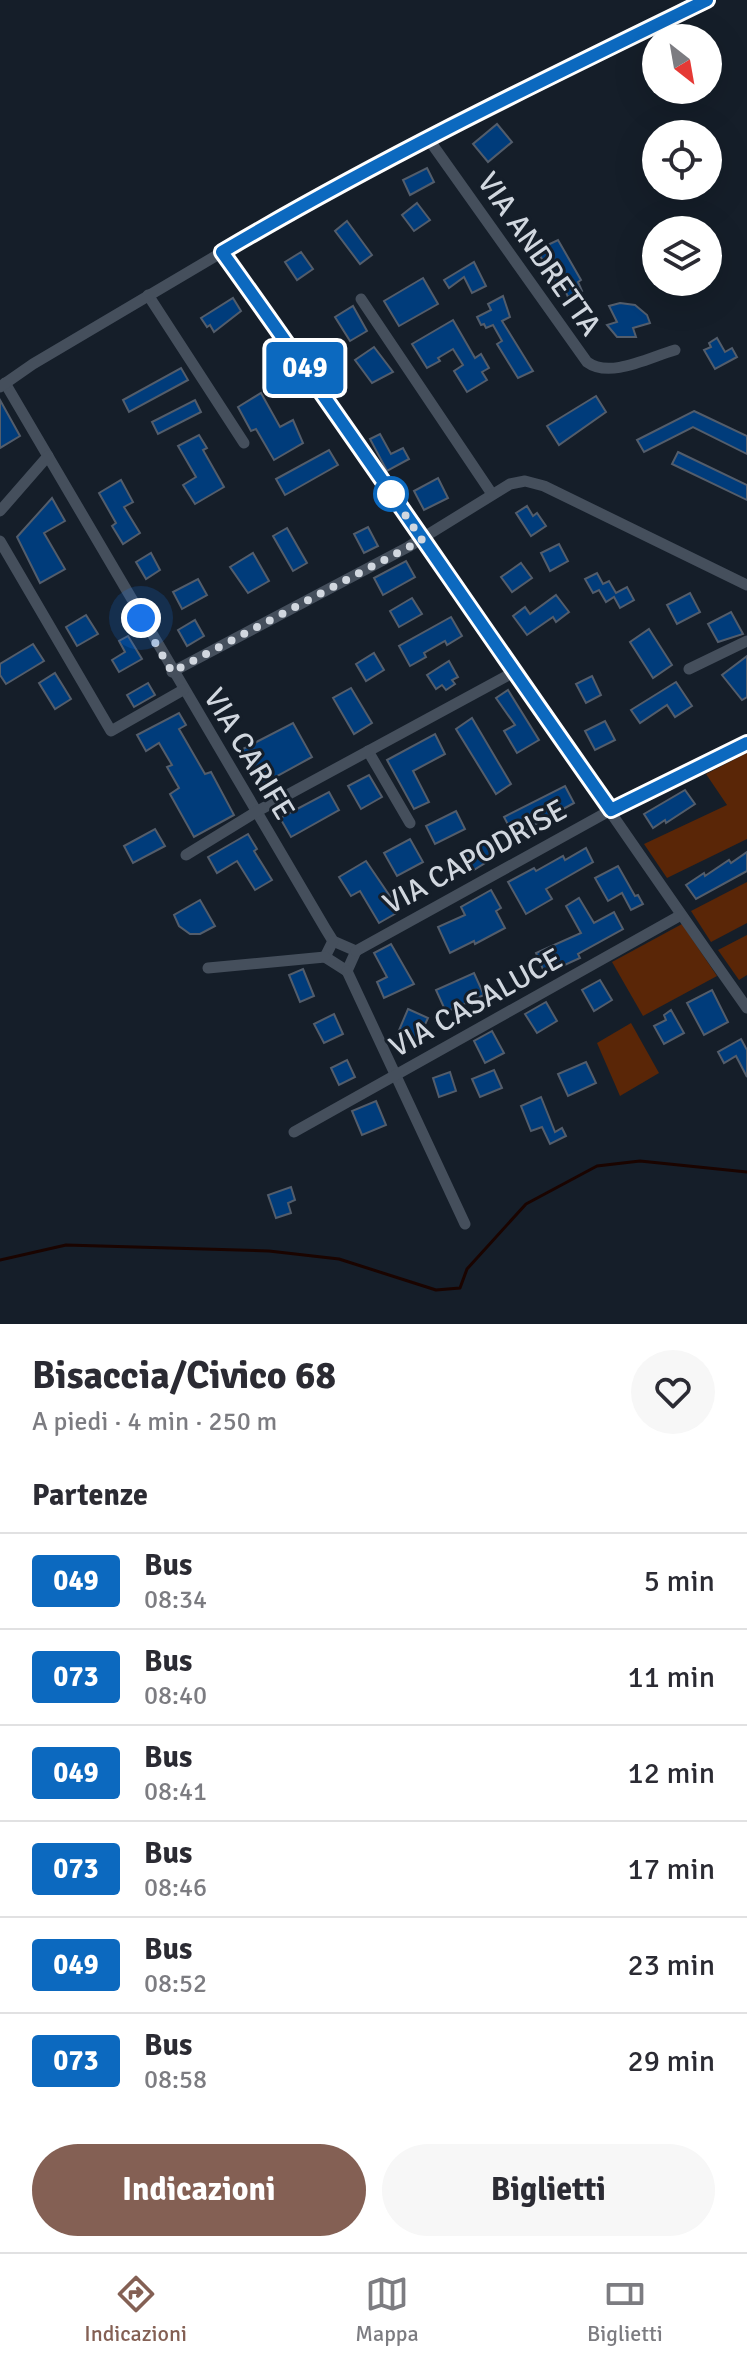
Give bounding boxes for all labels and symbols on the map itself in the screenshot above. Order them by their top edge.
north arrow [642,24,722,104]
street label: VIA ANDRETTA [469,165,609,343]
line badge: 049 [259,342,351,394]
unlabelled marker [374,477,408,511]
your location [121,598,161,638]
street label: VIA CARIFE [195,682,303,826]
street label: VIA CAPODRISE [377,791,573,923]
street label: VIA CASALUCE [383,940,569,1066]

